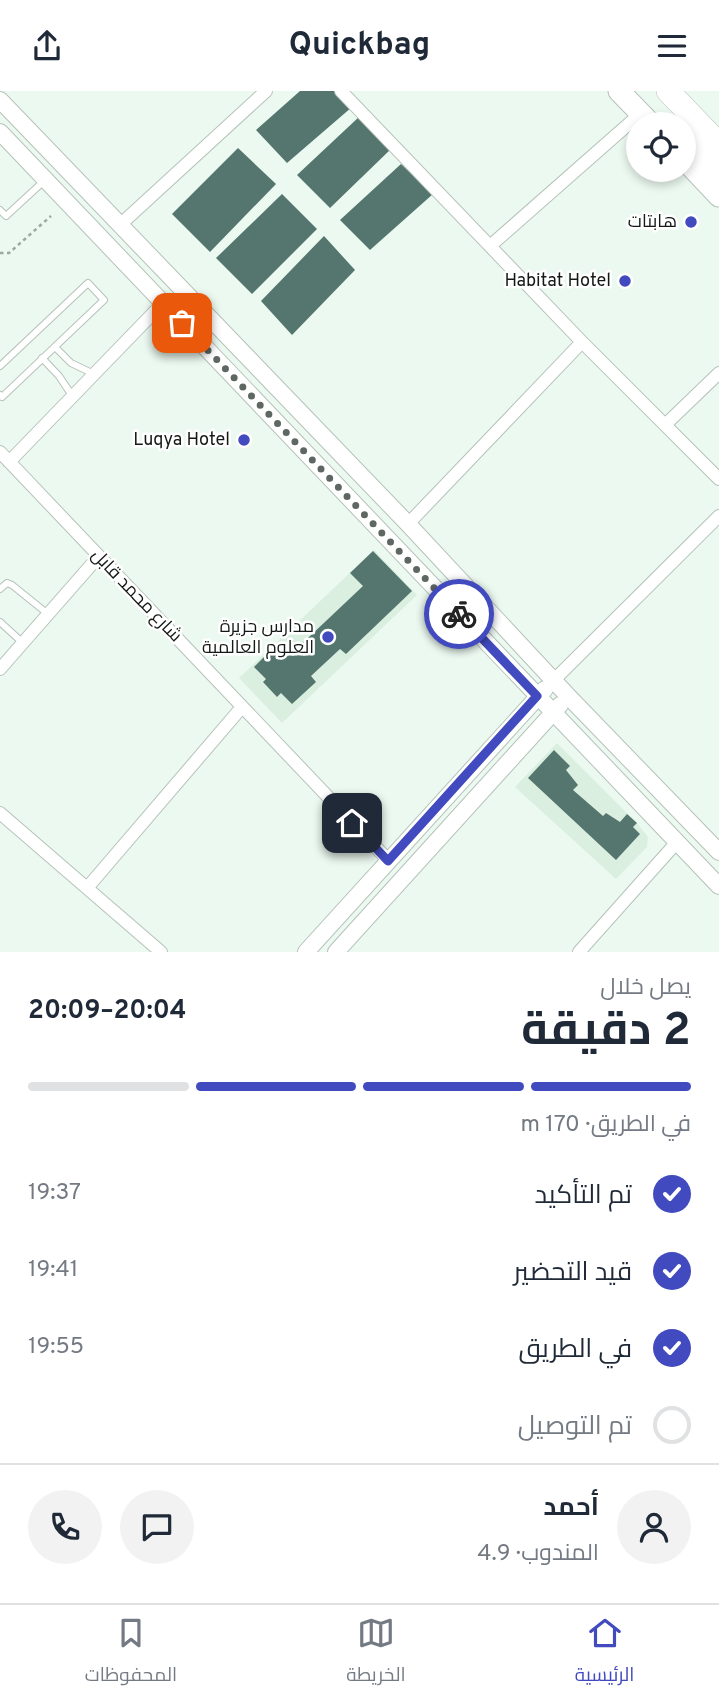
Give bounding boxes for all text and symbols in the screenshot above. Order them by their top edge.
text: Quickbag [289,26,430,66]
icon: share [28,27,66,65]
icon: menu [653,27,691,65]
map controls [626,112,696,182]
button: locate [626,112,696,182]
place label: هابتات [628,211,677,234]
marker: هابتات [683,214,699,230]
place label: Habitat Hotel [504,270,611,293]
marker: Habitat Hotel [617,273,633,289]
pin [152,293,212,353]
icon: bag [163,304,201,342]
place label: Luqya Hotel [133,429,230,452]
marker: Luqya Hotel [236,432,252,448]
street label: شارع محمد قابل [86,544,186,648]
courier [424,579,494,649]
icon: bike [440,595,478,633]
place label: مدارس جزيرة العلوم العالمية [202,616,314,660]
marker: مدارس جزيرة العلوم العالمية [320,629,336,645]
pin [322,793,382,853]
icon: home [333,804,371,842]
text: يصل خلال [600,974,691,1003]
text: 20:04–20:09 [28,995,187,1028]
text: 2 دقيقة [521,1003,691,1062]
text: في الطريق · 170 m [520,1111,691,1140]
icon: check [653,1175,691,1213]
text: 19:37 [28,1179,81,1208]
text: تم التأكيد [535,1180,632,1213]
icon: check [653,1252,691,1290]
text: 19:41 [28,1256,78,1285]
text: قيد التحضير [513,1257,632,1290]
icon: check [653,1329,691,1367]
text: 19:55 [28,1333,84,1362]
text: في الطريق [519,1334,632,1367]
text: تم التوصيل [518,1411,632,1444]
button: phone [28,1490,102,1564]
button: chat [120,1490,194,1564]
button: person [617,1490,691,1564]
text: أحمد [543,1492,599,1525]
text: المندوب · 4.9 [477,1540,599,1569]
tab: المحفوظات [85,1614,177,1692]
tab: الخريطة [346,1614,406,1692]
tab: الرئيسية [575,1614,634,1692]

